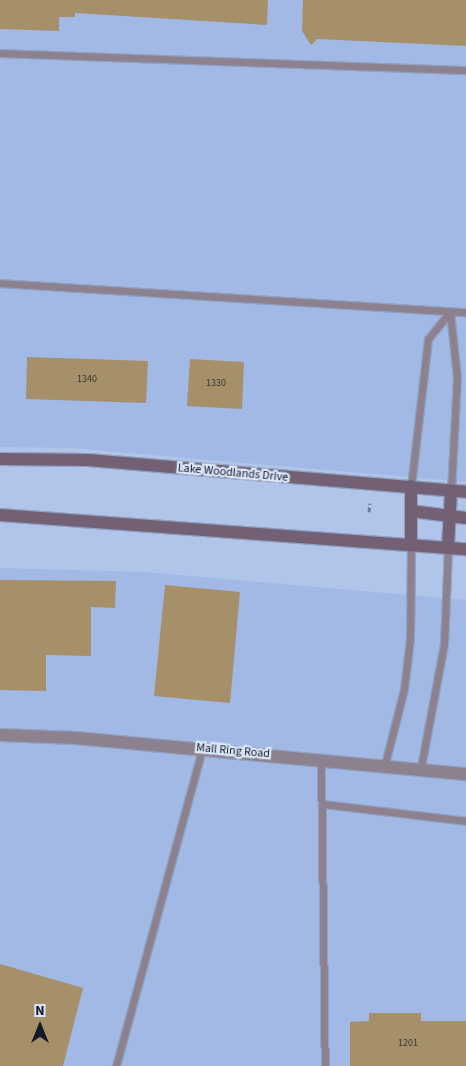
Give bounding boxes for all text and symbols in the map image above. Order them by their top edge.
house number: 1340 [77,374,97,386]
house number: 1330 [206,378,226,390]
street label: Lake Woodlands Drive [177,461,289,485]
street label: Mall Ring Road [196,741,270,761]
north arrow [15,1001,65,1051]
text: N [35,1001,45,1021]
house number: 1201 [398,1038,418,1050]

